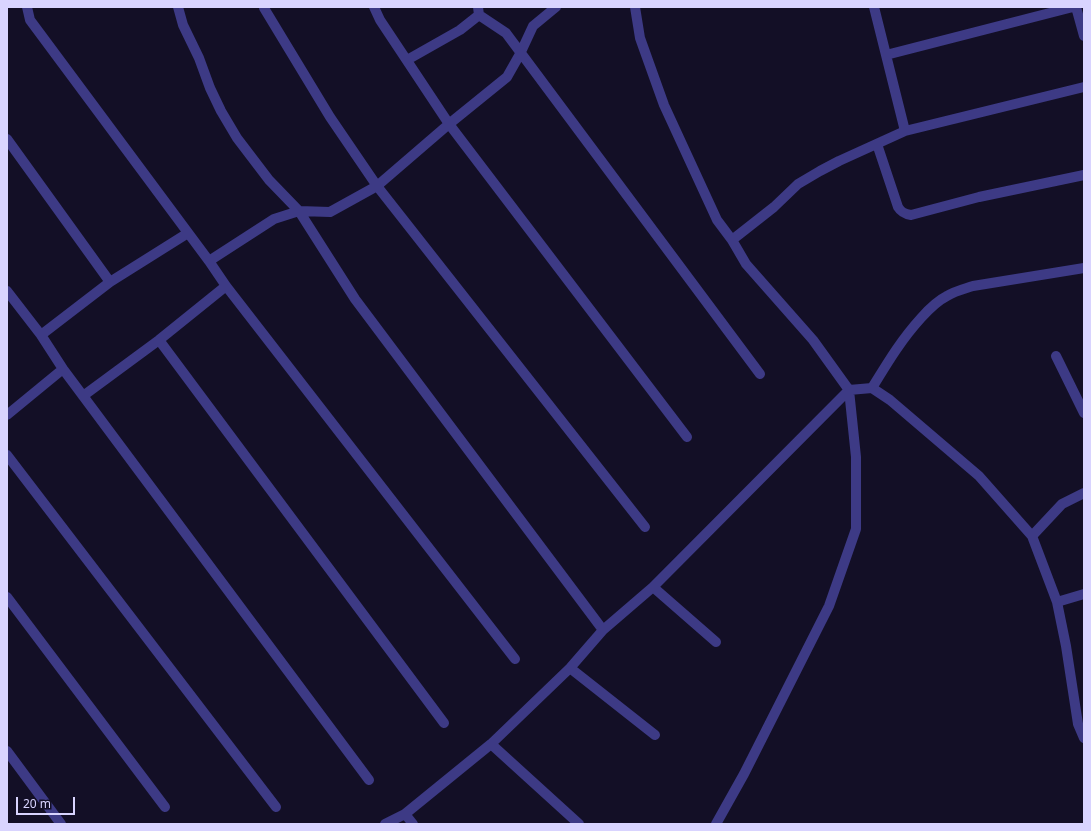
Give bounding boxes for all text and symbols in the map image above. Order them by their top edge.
scale bar [18,789,77,815]
text: 20 m [23,795,51,812]

